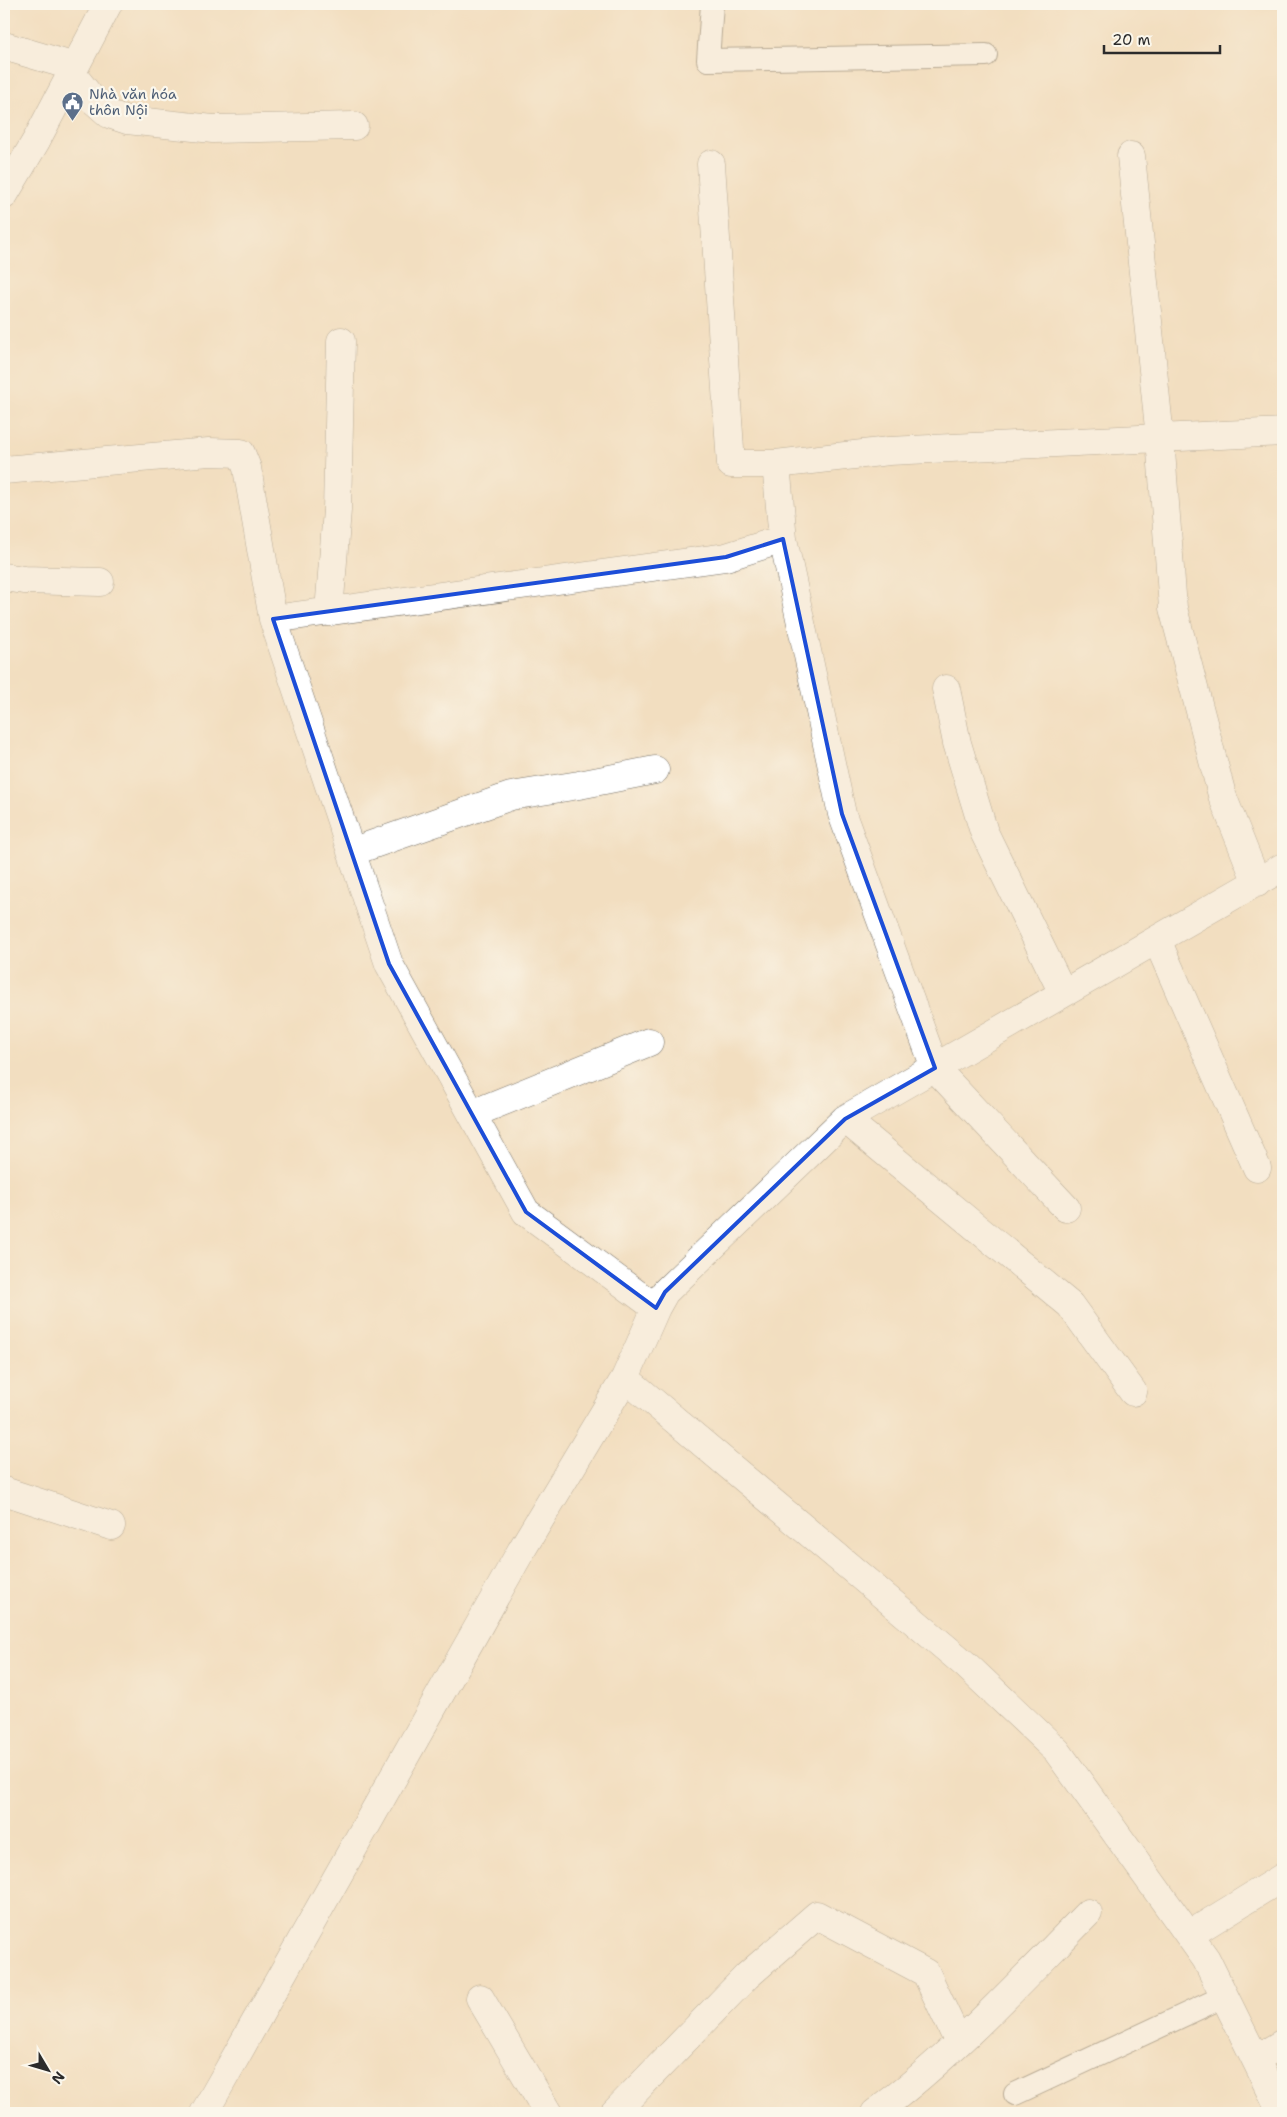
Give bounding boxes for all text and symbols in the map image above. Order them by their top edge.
scale bar [1104,22,1221,54]
text: 20 m [1112,30,1151,50]
place label: Nhà văn hóa thôn Nội [89,85,177,119]
public building icon: Nhà văn hóa thôn Nội [61,90,85,121]
north arrow [22,2044,72,2094]
text: N [48,2068,69,2088]

